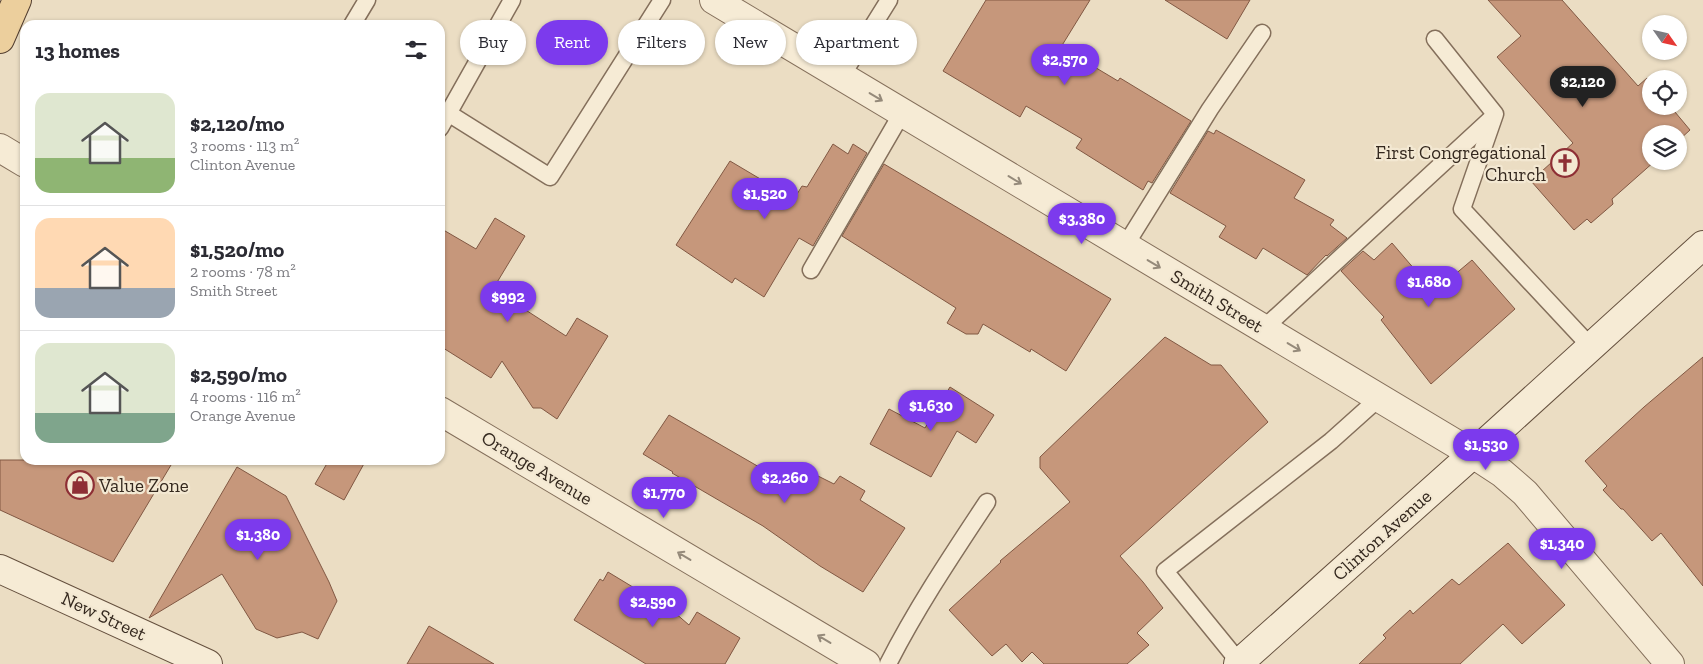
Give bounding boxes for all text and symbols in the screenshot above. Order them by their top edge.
north arrow [1642,15,1688,60]
map controls [1642,15,1687,170]
chip: Buy [460,20,526,65]
chip: Rent [536,20,608,65]
chip: Filters [618,20,705,65]
chip: New [715,20,786,65]
chip: Apartment [796,20,917,65]
icon: filters [402,36,430,64]
text: 13 homes [35,38,120,63]
pin: $2,570 [1024,44,1106,86]
text: $2,570 [1042,50,1088,69]
pin: $2,120 [1542,66,1624,108]
button: locate [1642,70,1687,115]
text: $2,120 [1561,72,1605,91]
one-way arrow [868,93,882,103]
text: $2,120/mo [190,111,285,136]
icon: home [75,113,135,173]
button: layers [1642,125,1687,170]
text: 3 rooms · 113 m² [190,136,299,155]
place label: First Congregational Church [1375,141,1546,186]
church icon: First Congregational Church [1550,148,1580,178]
text: Clinton Avenue [190,155,295,174]
one-way arrow [1008,176,1022,186]
pin: $1,520 [724,178,806,220]
text: $1,520 [743,184,787,203]
pin: $3,380 [1041,202,1123,245]
text: $3,380 [1059,209,1105,228]
text: $1,520/mo [190,237,284,262]
icon: home [75,238,135,298]
one-way arrow [1147,259,1161,269]
text: 2 rooms · 78 m² [190,262,296,281]
street label: Smith Street [1167,264,1267,338]
pin: $1,680 [1388,266,1470,308]
text: $1,680 [1407,272,1451,291]
pin: $992 [478,280,538,323]
text: Smith Street [190,281,277,300]
text: $992 [491,287,525,306]
one-way arrow [1286,343,1300,353]
text: $2,590/mo [190,362,287,387]
icon: home [75,363,135,423]
text: 4 rooms · 116 m² [190,387,301,406]
pin: $1,630 [890,390,972,432]
text: $1,630 [909,396,953,415]
text: Orange Avenue [190,406,295,425]
street label: Orange Avenue [477,426,597,510]
pin: $1,530 [1445,428,1527,471]
text: $1,530 [1464,435,1508,454]
pin: $2,260 [744,462,826,504]
text: $2,260 [762,468,808,487]
shop icon: Value Zone [65,470,95,500]
place label: Value Zone [98,474,189,497]
pin: $1,770 [623,476,705,519]
text: $1,770 [643,483,685,502]
street label: Clinton Avenue [1328,485,1436,585]
pin: $1,380 [217,518,299,561]
text: $1,380 [236,525,280,544]
pin: $1,340 [1521,528,1603,570]
text: $1,340 [1540,534,1584,553]
one-way arrow [678,550,692,560]
street label: New Street [58,586,150,646]
pin: $2,590 [612,586,694,628]
text: $2,590 [630,592,676,611]
one-way arrow [817,634,831,644]

